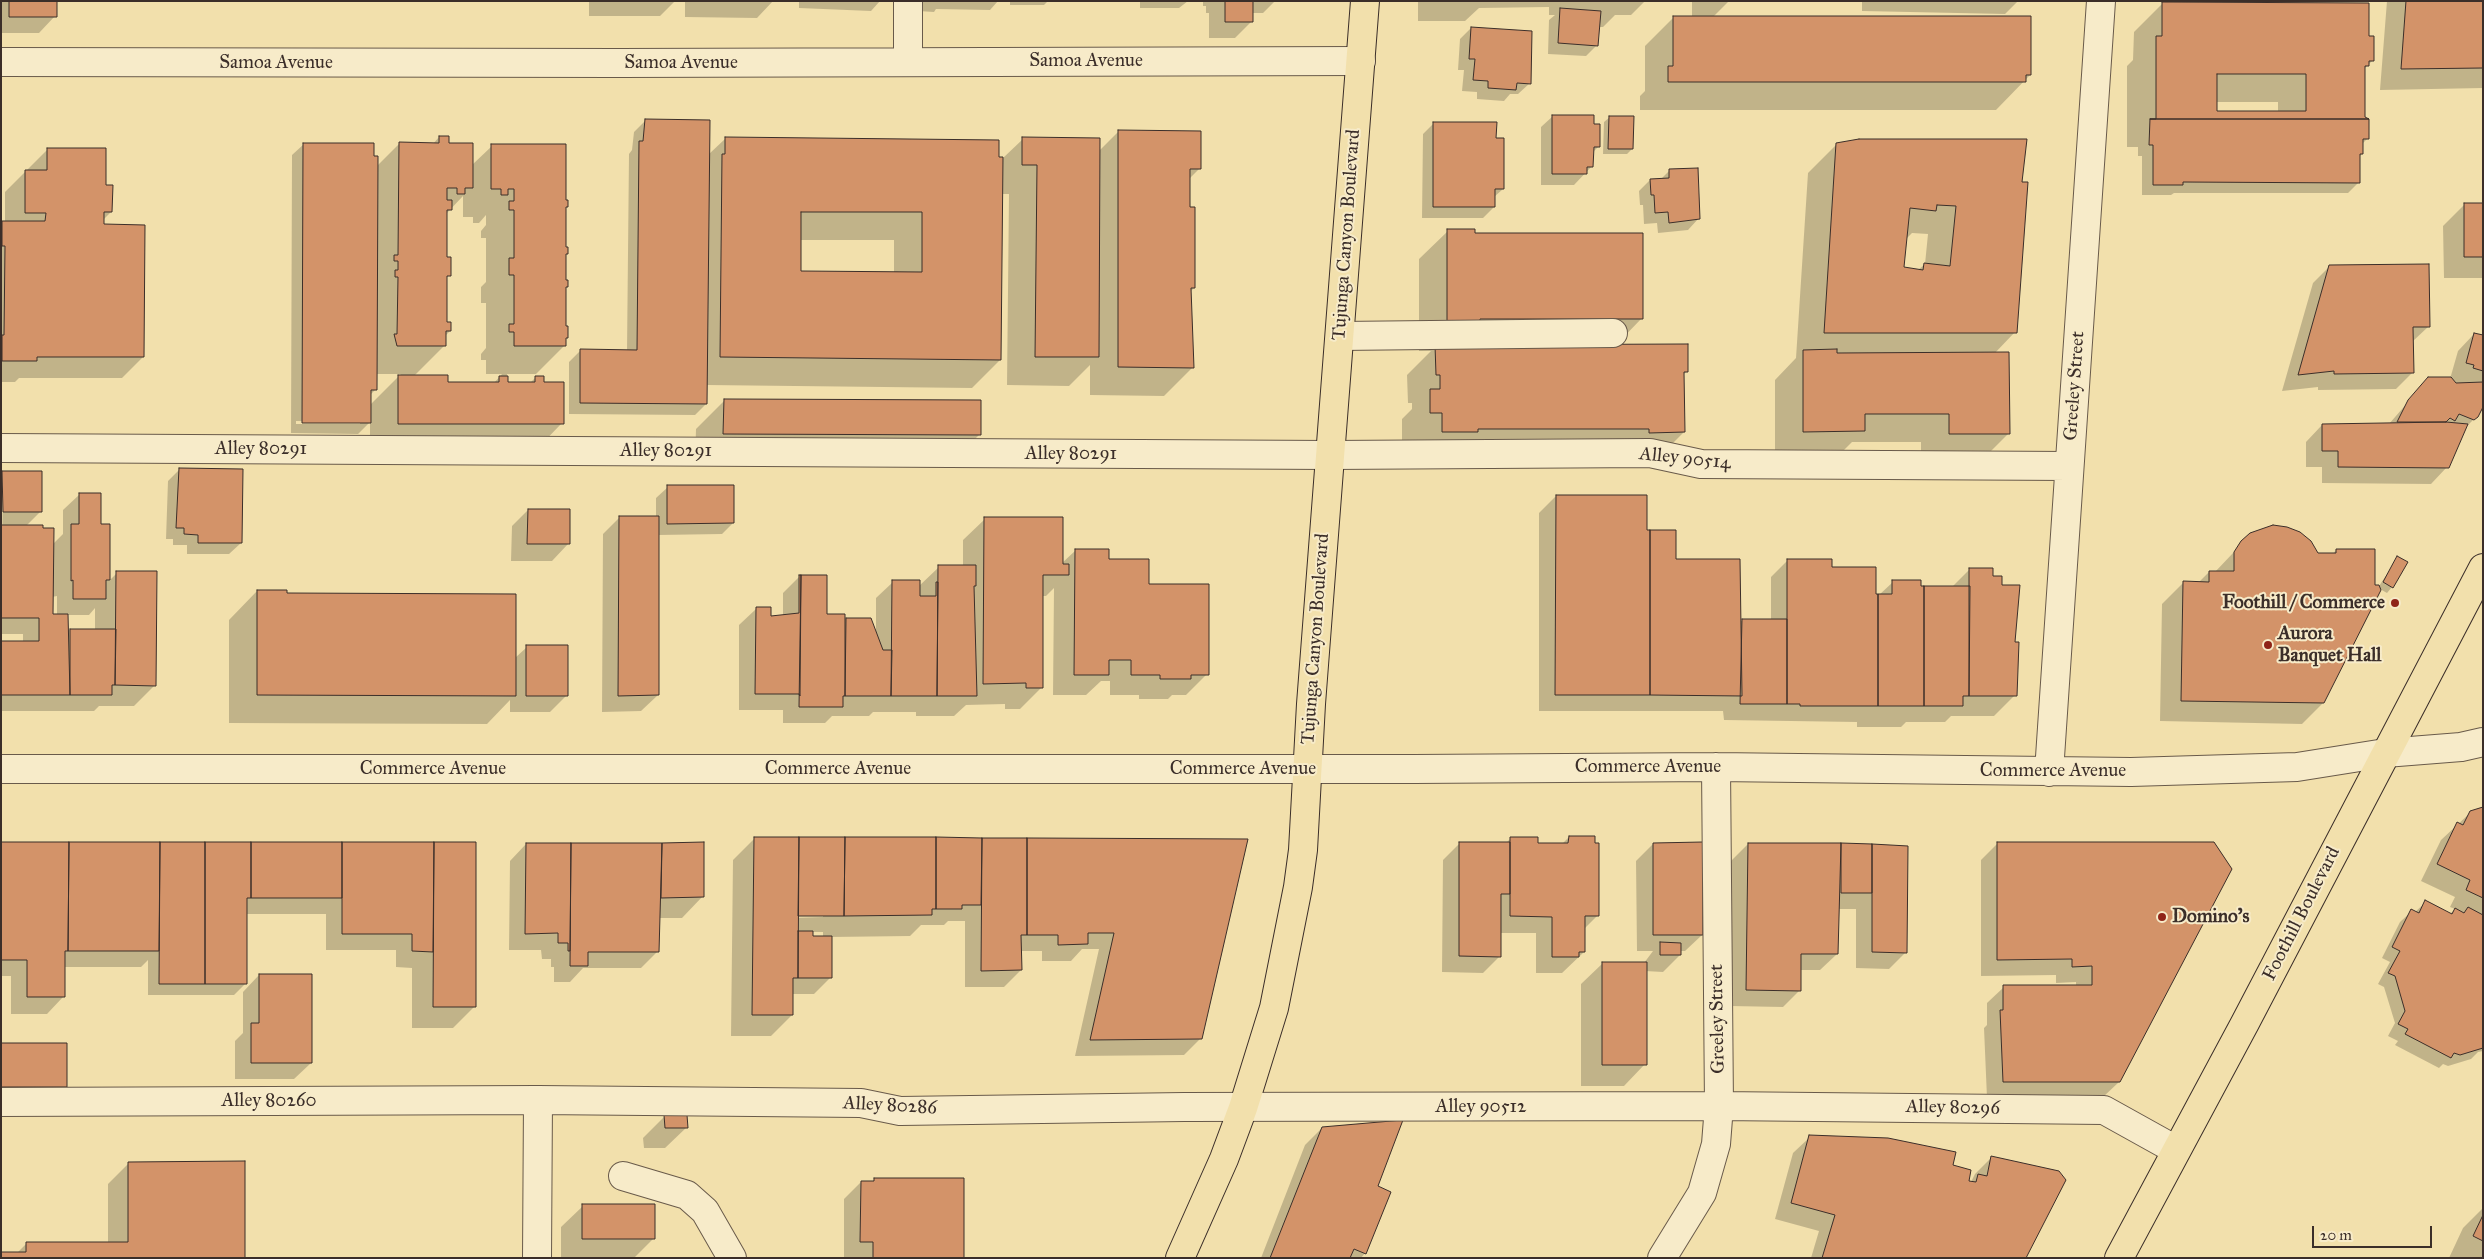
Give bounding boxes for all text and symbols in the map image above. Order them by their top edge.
street label: Samoa Avenue [1029,50,1143,72]
street label: Samoa Avenue [219,52,333,74]
street label: Samoa Avenue [624,52,738,74]
street label: Tujunga Canyon Boulevard [1328,129,1366,341]
street label: Greeley Street [2060,330,2090,442]
street label: Alley 80291 [215,438,307,460]
street label: Alley 80291 [620,440,712,462]
street label: Alley 80291 [1025,443,1117,465]
street label: Alley 90514 [1638,443,1732,475]
street label: Tujunga Canyon Boulevard [1297,533,1335,745]
place label: Foothill / Commerce [2222,592,2385,614]
marker: Foothill / Commerce [2389,597,2401,609]
place label: Aurora Banquet Hall [2278,623,2381,667]
marker: Aurora Banquet Hall [2262,639,2274,651]
street label: Commerce Avenue [1575,756,1721,778]
street label: Commerce Avenue [360,758,506,780]
street label: Commerce Avenue [765,758,911,780]
street label: Commerce Avenue [1170,758,1316,780]
street label: Commerce Avenue [1980,760,2126,782]
street label: Foothill Boulevard [2258,843,2346,985]
place label: Domino's [2172,906,2249,928]
marker: Domino's [2156,911,2168,923]
street label: Greeley Street [1706,964,1730,1074]
street label: Alley 80260 [221,1090,317,1112]
street label: Alley 80286 [842,1092,938,1120]
street label: Alley 90512 [1436,1096,1526,1118]
street label: Alley 80296 [1906,1096,2000,1120]
scale bar [2314,1216,2434,1248]
text: 20 m [2320,1226,2352,1244]

